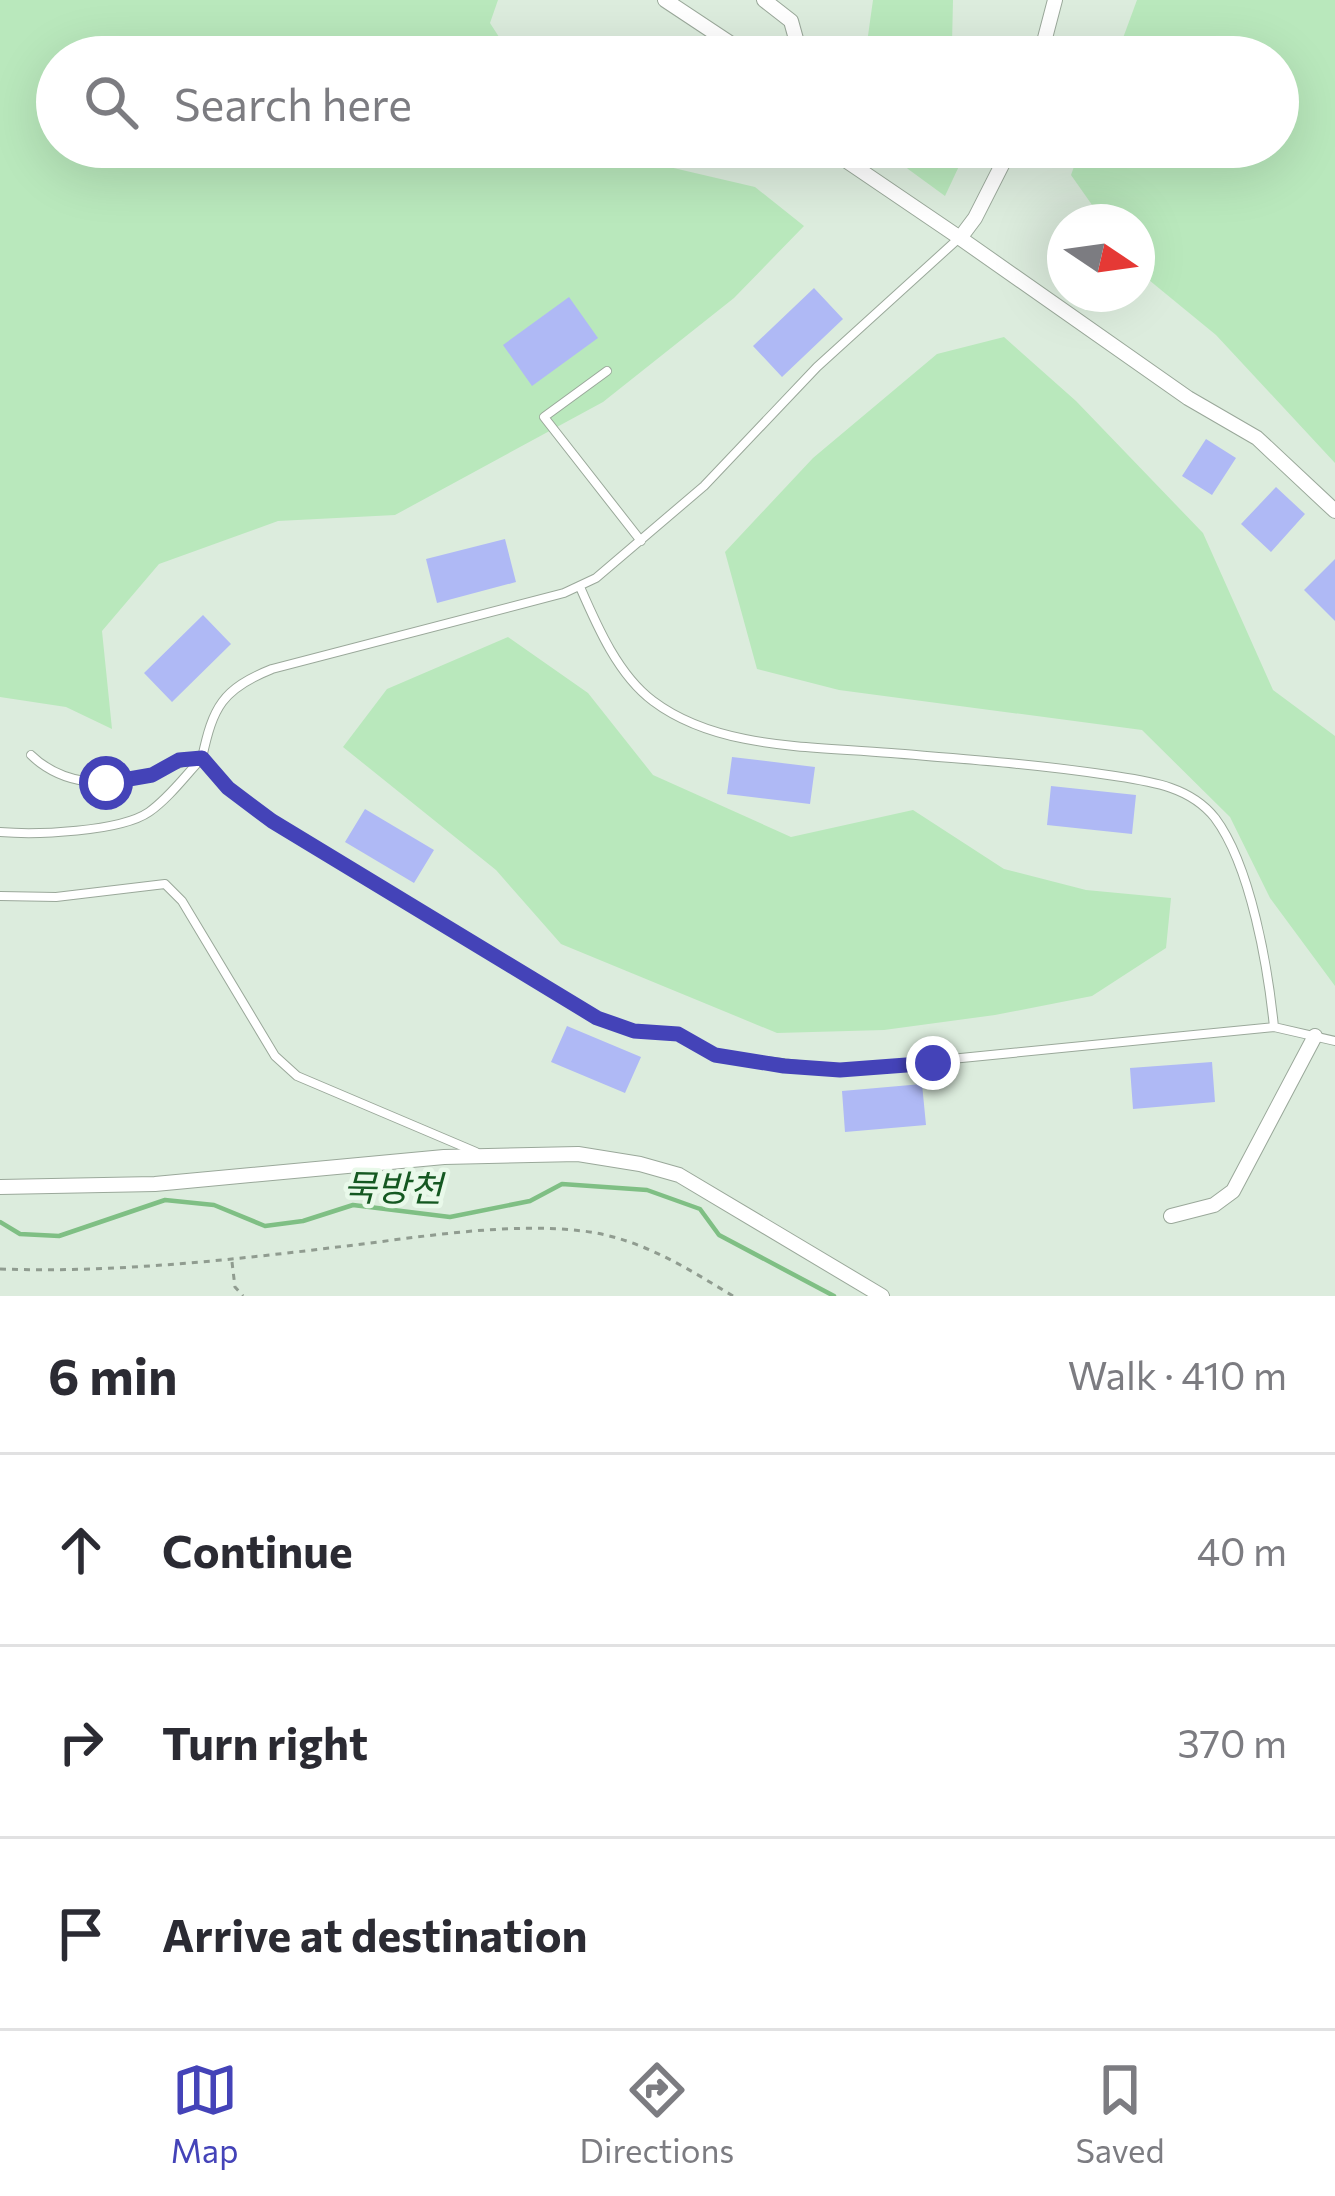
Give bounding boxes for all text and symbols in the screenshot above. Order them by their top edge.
search box [36,36,1299,168]
icon: search [78,69,144,135]
text: Search here [174,75,412,130]
north arrow [1047,204,1155,312]
route start [79,756,133,810]
route end [906,1036,960,1090]
water label: 묵방천 [343,1163,447,1209]
text: 6 min [48,1343,177,1406]
text: Walk · 410 m [1068,1350,1287,1398]
icon: ahead [48,1517,114,1583]
text: Continue [162,1522,353,1577]
text: 40 m [1197,1526,1287,1574]
icon: right [48,1709,114,1775]
text: Turn right [162,1714,368,1769]
text: 370 m [1177,1718,1287,1766]
icon: arrive [48,1901,114,1967]
text: Arrive at destination [162,1906,588,1961]
tab: Map [171,2057,239,2170]
tab: Directions [580,2057,734,2170]
tab: Saved [1075,2057,1164,2170]

